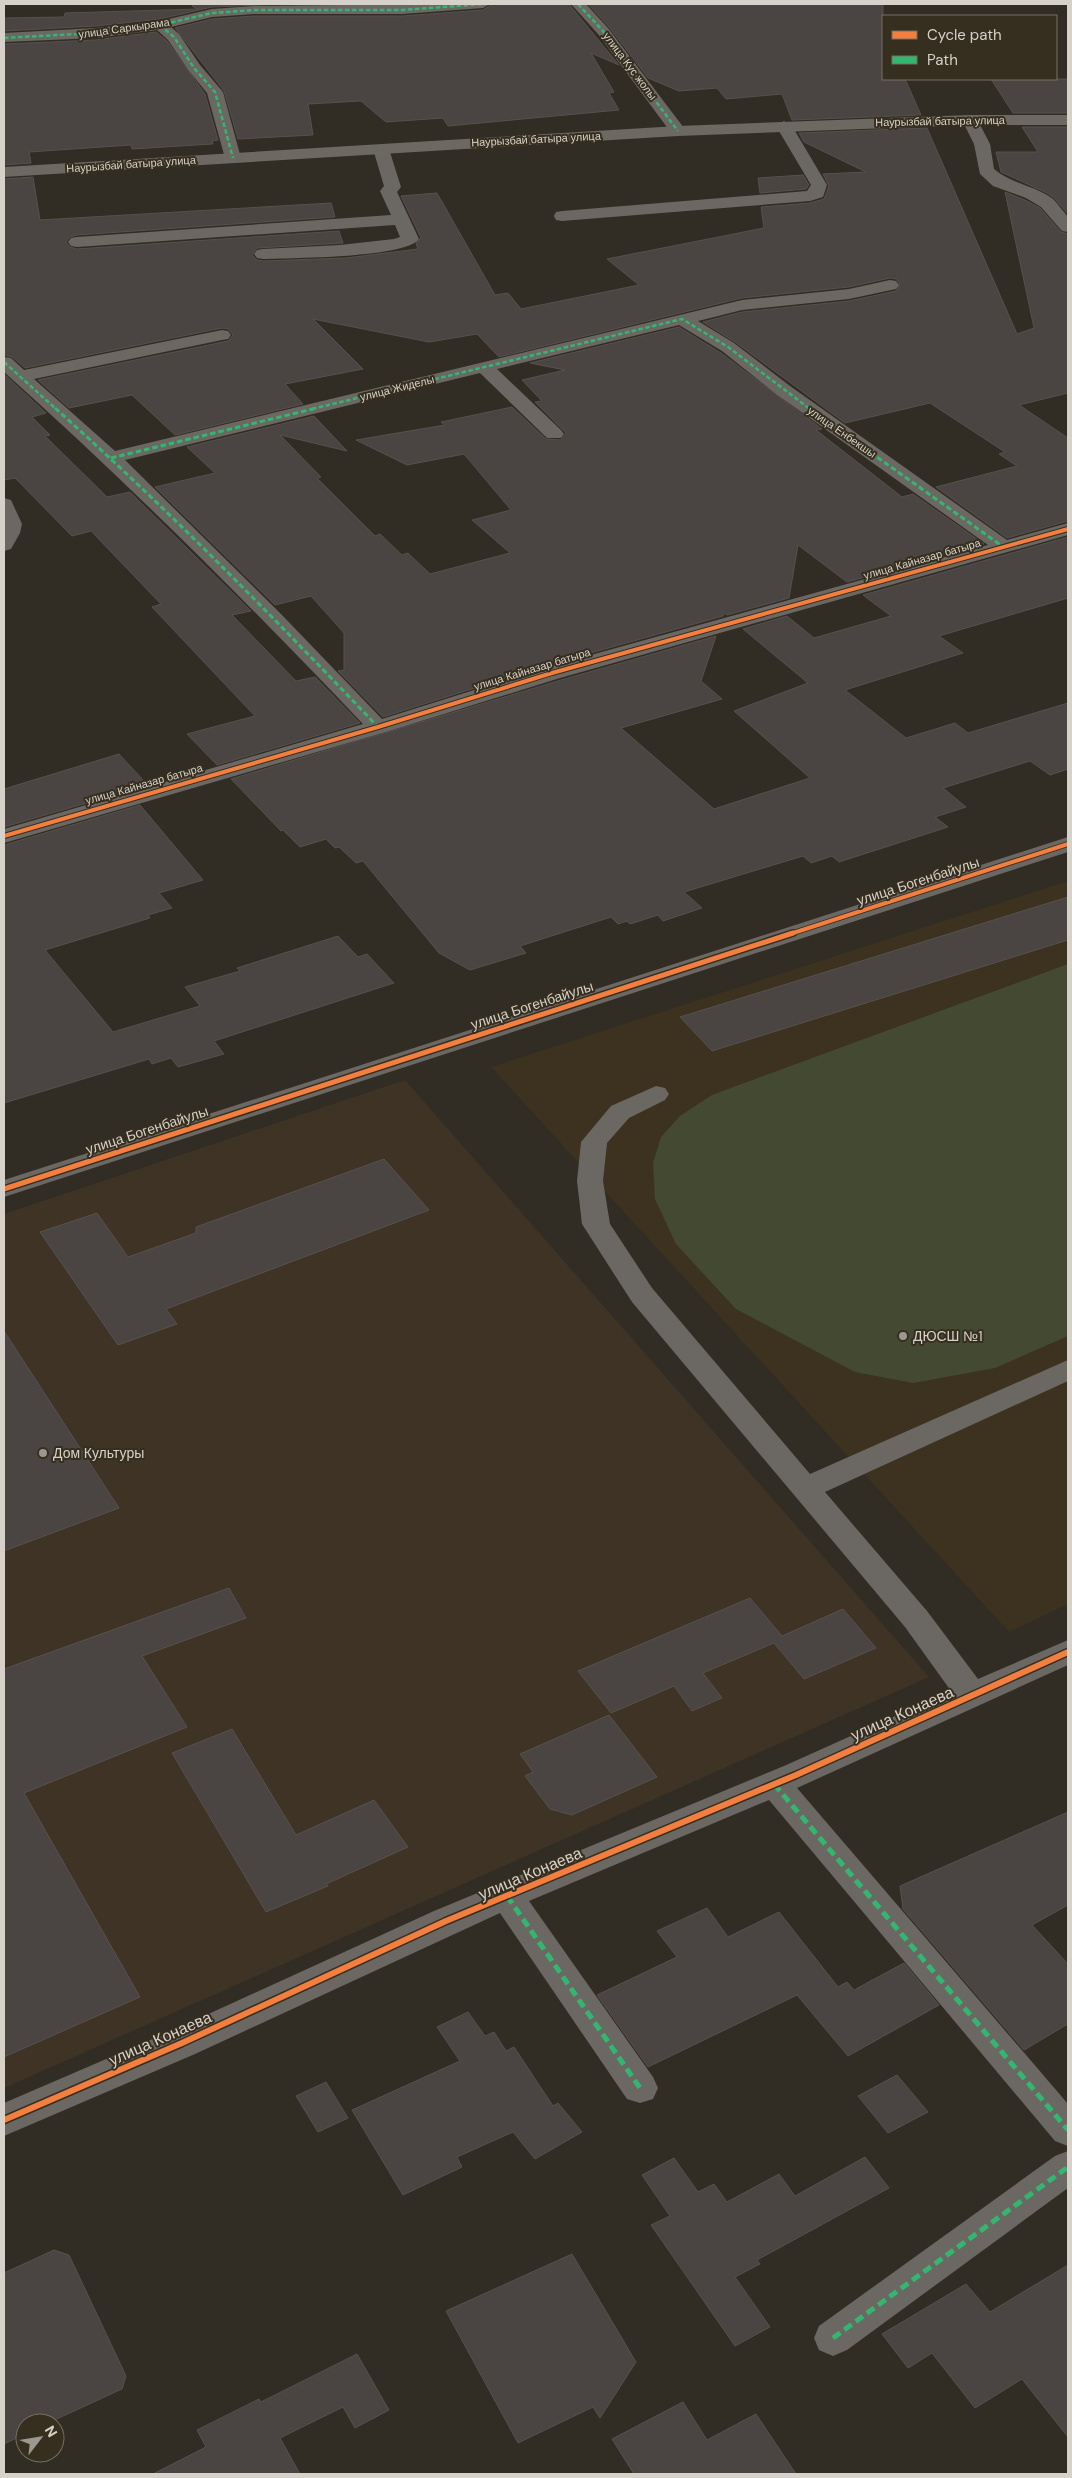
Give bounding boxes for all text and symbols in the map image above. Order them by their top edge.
street label: улица Саркырама [77,15,171,41]
legend [882,15,1057,80]
text: Cycle path [927,25,1002,45]
street label: улица Кус жолы [600,29,660,103]
text: Path [927,50,958,70]
street label: Наурызбай батыра улица [875,113,1006,129]
street label: Наурызбай батыра улица [471,129,602,149]
street label: Наурызбай батыра улица [66,152,197,176]
street label: улица Жиделы [358,372,436,404]
street label: улица Енбекшы [805,403,879,461]
street label: улица Кайназар батыра [862,535,983,582]
street label: улица Кайназар батыра [472,644,593,693]
street label: улица Кайназар батыра [84,760,205,807]
street label: улица Богенбайулы [854,853,982,909]
street label: улица Богенбайулы [468,977,596,1033]
street label: улица Богенбайулы [83,1102,211,1158]
place label: ДЮСШ №1 [913,1327,983,1345]
marker: ДЮСШ №1 [897,1330,909,1342]
place label: Дом Культуры [53,1444,144,1462]
marker: Дом Культуры [37,1447,49,1459]
street label: улица Конаева [848,1681,957,1745]
street label: улица Конаева [475,1842,585,1905]
street label: улица Конаева [106,2006,215,2070]
north arrow [15,2413,65,2463]
text: N [41,2422,61,2440]

